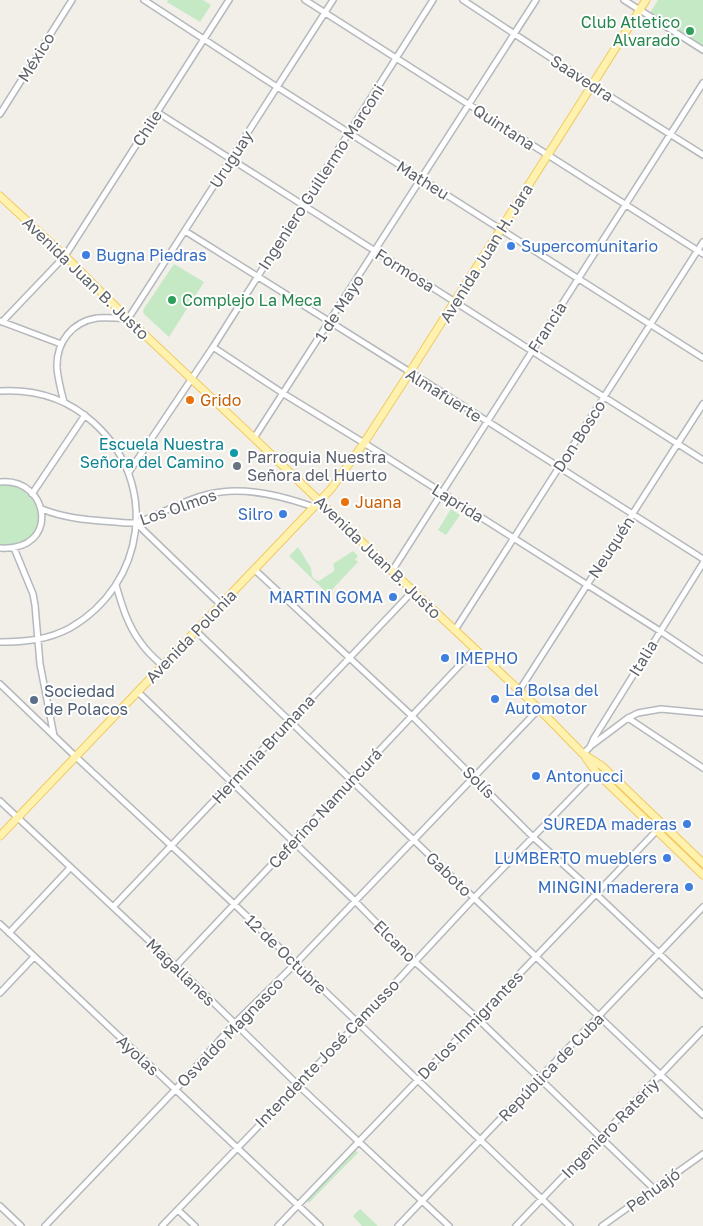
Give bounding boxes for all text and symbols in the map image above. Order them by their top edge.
place label: Club Atletico Alvarado [581,12,680,50]
marker: Club Atletico Alvarado [684,25,696,37]
street label: México [13,29,59,85]
street label: Saavedra [547,50,617,106]
street label: Ingeniero Guillermo Marconi [254,81,388,273]
street label: Quintana [469,100,539,154]
street label: Chile [128,106,166,150]
street label: Uruguay [205,126,257,192]
street label: Matheu [393,156,453,204]
street label: Avenida Juan H. Jara [435,180,537,326]
street label: Avenida Juan B. Justo [18,212,154,344]
place label: Supercomunitario [521,236,658,256]
marker: Supercomunitario [505,240,517,252]
street label: Formosa [372,244,438,296]
place label: Bugna Piedras [96,245,207,265]
marker: Bugna Piedras [80,249,92,261]
street label: 1 de Mayo [310,271,368,345]
place label: Complejo La Meca [182,290,322,310]
marker: Complejo La Meca [166,294,178,306]
street label: Francia [523,298,571,356]
street label: Almafuerte [402,364,486,426]
place label: Grido [200,390,241,410]
marker: Grido [184,394,196,406]
street label: Don Bosco [548,396,610,476]
place label: Escuela Nuestra Señora del Camino [80,434,224,472]
marker: Escuela Nuestra Señora del Camino [228,447,240,459]
place label: Parroquia Nuestra Señora del Huerto [247,447,387,485]
marker: Parroquia Nuestra Señora del Huerto [231,460,243,472]
street label: Laprida [428,479,488,527]
street label: Los Olmos [137,484,219,530]
street label: Avenida Juan B. Justo [310,491,446,623]
place label: Juana [355,492,401,512]
marker: Juana [339,496,351,508]
place label: Silro [238,504,273,524]
marker: Silro [277,508,289,520]
street label: Neuquén [584,512,638,582]
street label: Avenida Polonia [141,585,241,687]
place label: MARTIN GOMA [269,587,383,607]
marker: MARTIN GOMA [387,591,399,603]
street label: Italia [624,636,662,680]
place label: IMEPHO [455,648,518,668]
marker: IMEPHO [439,652,451,664]
place label: La Bolsa del Automotor [505,680,599,718]
place label: Sociedad de Polacos [44,681,128,719]
street label: Herminia Brumana [207,690,319,808]
marker: La Bolsa del Automotor [489,693,501,705]
marker: Sociedad de Polacos [28,694,40,706]
street label: Ceferino Namuncurá [264,744,386,872]
street label: Solís [459,762,499,802]
place label: Antonucci [546,766,624,786]
marker: Antonucci [530,770,542,782]
place label: SUREDA maderas [543,814,677,834]
marker: SUREDA maderas [681,818,693,830]
street label: Gaboto [422,847,476,901]
place label: LUMBERTO mueblers [494,848,657,868]
marker: LUMBERTO mueblers [661,852,673,864]
place label: MINGINI maderera [538,877,679,897]
marker: MINGINI maderera [683,881,695,893]
street label: 12 de Octubre [241,910,331,998]
street label: Elcano [370,916,420,966]
street label: Magallanes [142,934,220,1010]
street label: De los Inmigrantes [413,966,527,1084]
street label: Osvaldo Magnasco [173,973,287,1091]
street label: Intendente José Camusso [251,974,403,1132]
street label: República de Cuba [494,1009,608,1125]
street label: Ayolas [113,1030,163,1080]
street label: Ingeniero Rateriy [557,1074,663,1182]
street label: Pehuajó [622,1164,684,1216]

